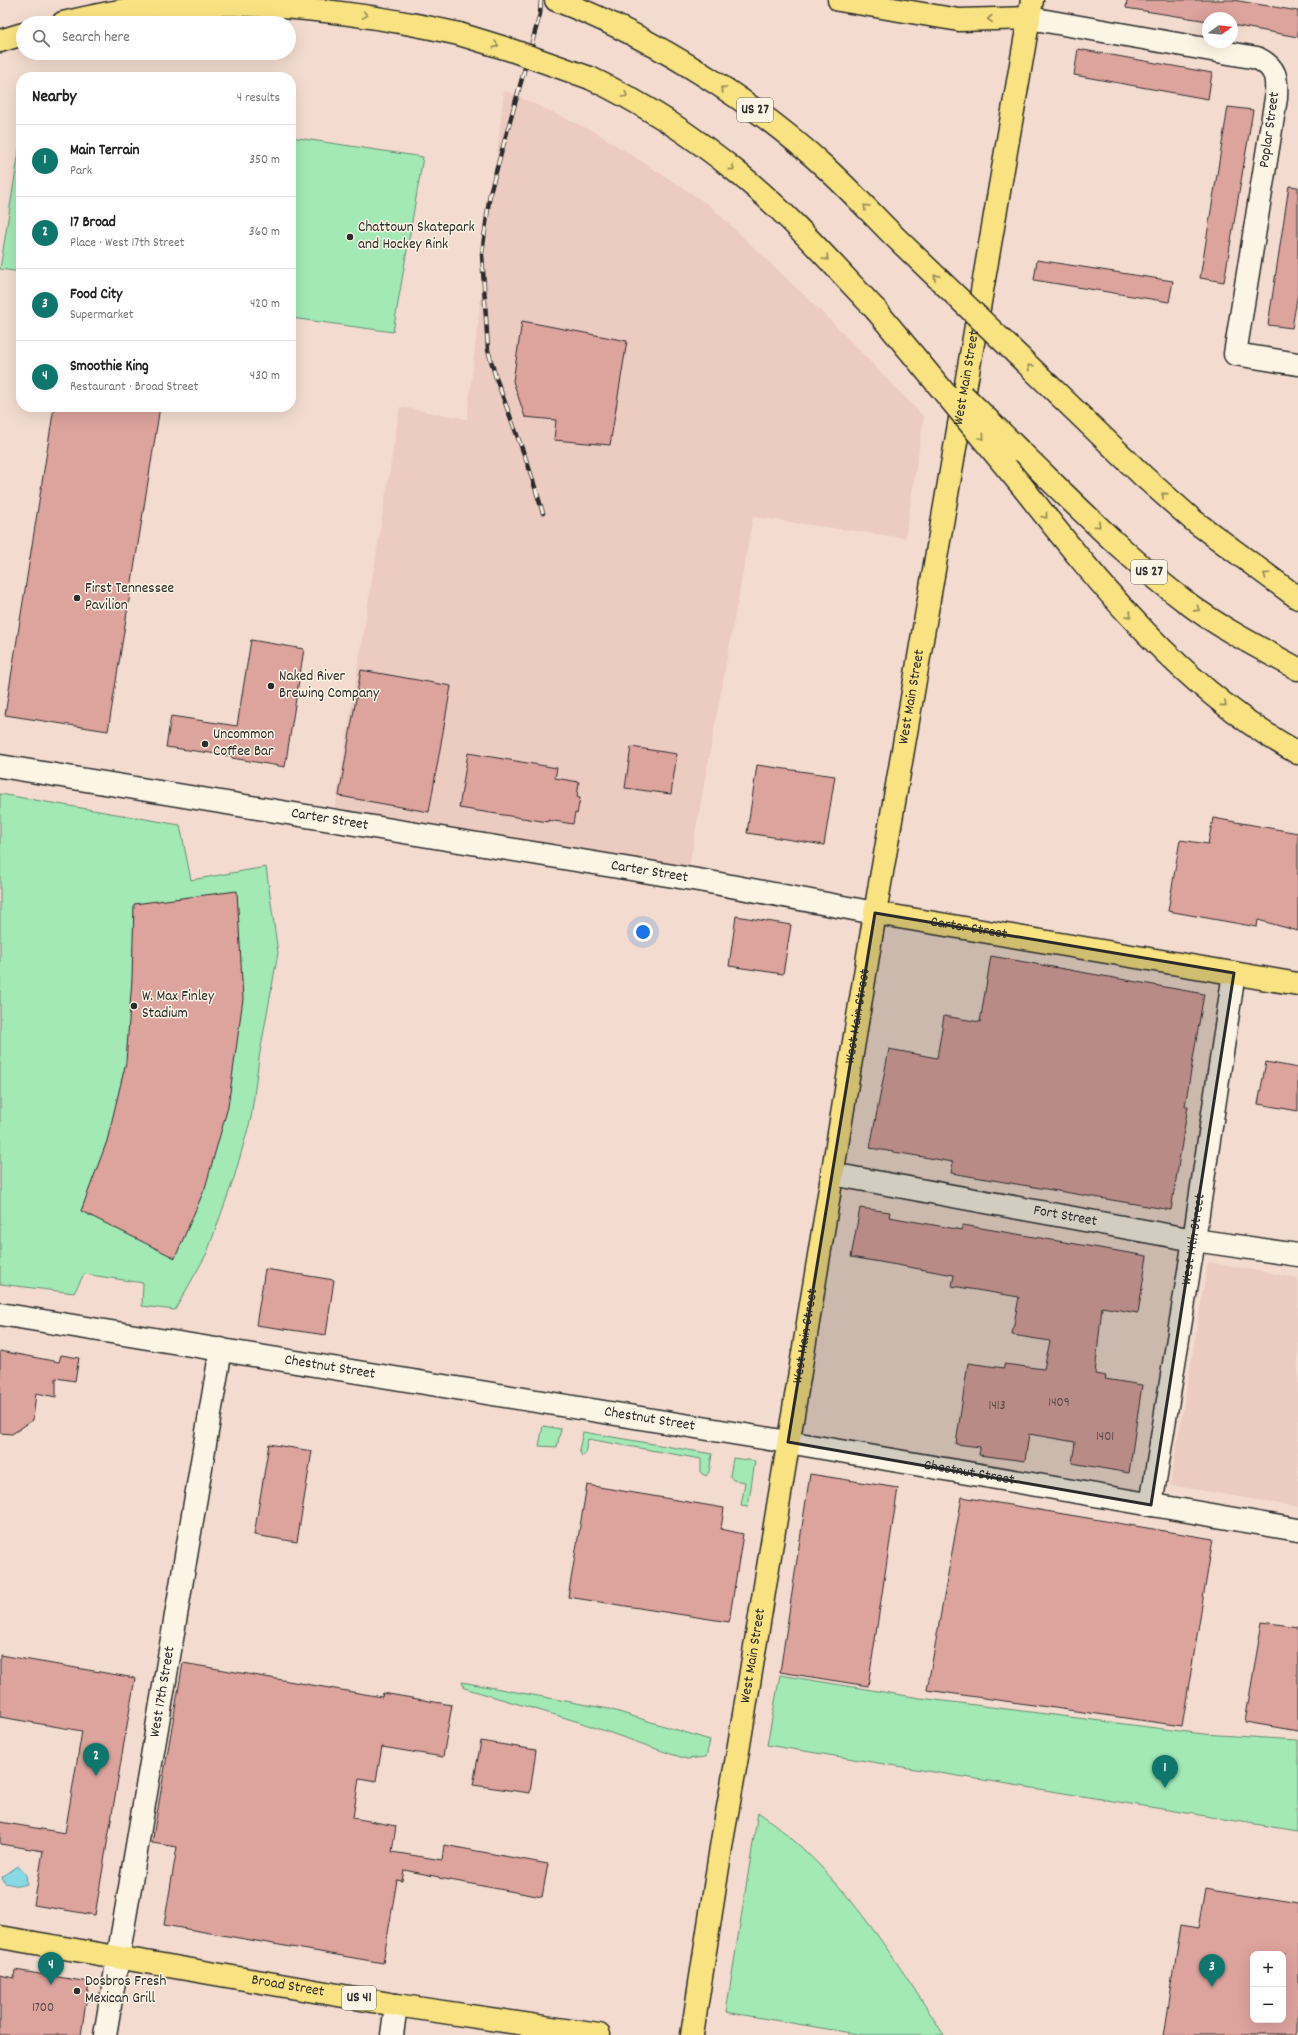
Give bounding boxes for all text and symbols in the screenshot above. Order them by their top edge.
one-way arrow [362,10,368,19]
north arrow [1202,12,1238,48]
one-way arrow [987,15,993,24]
search box [16,16,296,60]
icon: search [30,27,52,49]
text: Search here [62,27,130,49]
one-way arrow [493,40,500,49]
text: Nearby [32,86,76,110]
one-way arrow [720,86,727,94]
text: 4 results [237,89,280,108]
one-way arrow [621,90,628,97]
street label: Poplar Street [1254,90,1286,169]
road number: US 27 [737,98,773,122]
text: Main Terrain [70,140,139,162]
text: 1 [44,151,46,170]
text: 350 m [249,151,280,170]
text: Park [70,162,92,181]
one-way arrow [728,163,735,171]
one-way arrow [863,204,871,212]
text: 17 Broad [70,212,116,234]
place label: Chattown Skatepark and Hockey Rink [358,217,475,256]
text: 2 [42,223,48,242]
text: 360 m [249,223,280,242]
marker: Chattown Skatepark and Hockey Rink [345,232,355,242]
text: Place · West 17th Street [70,234,185,253]
one-way arrow [821,253,829,261]
one-way arrow [933,274,941,281]
text: Food City [70,284,122,306]
text: 3 [42,295,48,314]
text: 420 m [250,295,280,314]
text: Supermarket [70,306,134,325]
street label: West Main Street [948,328,986,427]
text: Smoothie King [70,356,149,378]
one-way arrow [1027,364,1035,372]
text: 4 [42,367,48,386]
text: 430 m [250,367,280,386]
text: Restaurant · Broad Street [70,378,198,397]
one-way arrow [977,433,984,440]
one-way arrow [1161,492,1169,500]
one-way arrow [1041,511,1048,518]
one-way arrow [1094,521,1101,528]
road number: US 27 [1131,560,1167,584]
one-way arrow [1264,573,1271,580]
place label: First Tennessee Pavilion [85,578,175,617]
marker: First Tennessee Pavilion [72,593,82,603]
one-way arrow [1193,605,1200,612]
one-way arrow [1124,610,1131,618]
street label: West Main Street [893,647,931,746]
place label: Naked River Brewing Company [279,666,380,705]
marker: Naked River Brewing Company [266,681,276,691]
one-way arrow [1219,699,1227,706]
place label: Uncommon Coffee Bar [213,724,274,763]
marker: Uncommon Coffee Bar [200,739,210,749]
street label: Carter Street [289,803,370,837]
street label: Carter Street [609,855,690,889]
street label: Carter Street [929,911,1009,946]
your location [633,922,653,942]
street label: West Main Street [839,967,877,1066]
place label: W. Max Finley Stadium [142,986,215,1025]
marker: W. Max Finley Stadium [129,1001,139,1011]
street label: West 14th Street [1176,1192,1212,1287]
street label: Fort Street [1031,1200,1099,1233]
street label: West Main Street [787,1287,824,1385]
street label: Chestnut Street [283,1349,377,1386]
house number: 1409 [1048,1394,1070,1413]
house number: 1413 [989,1397,1005,1416]
street label: Chestnut Street [602,1401,697,1438]
house number: 1401 [1096,1428,1114,1447]
street label: Chestnut Street [922,1455,1016,1492]
street label: West Main Street [735,1606,772,1705]
street label: West 17th Street [145,1644,182,1739]
pin: 2 [83,1743,109,1776]
pin: 1 [1152,1755,1178,1788]
map controls [1250,1951,1286,2023]
button: + [1250,1951,1286,1987]
pin: 4 [38,1952,64,1985]
pin: 3 [1199,1954,1225,1987]
street label: Broad Street [250,1969,326,2004]
place label: Dosbros Fresh Mexican Grill [85,1971,166,2010]
marker: Dosbros Fresh Mexican Grill [72,1986,82,1996]
road number: US 41 [342,1986,376,2010]
button: − [1250,1987,1286,2023]
house number: 1700 [32,1999,54,2018]

